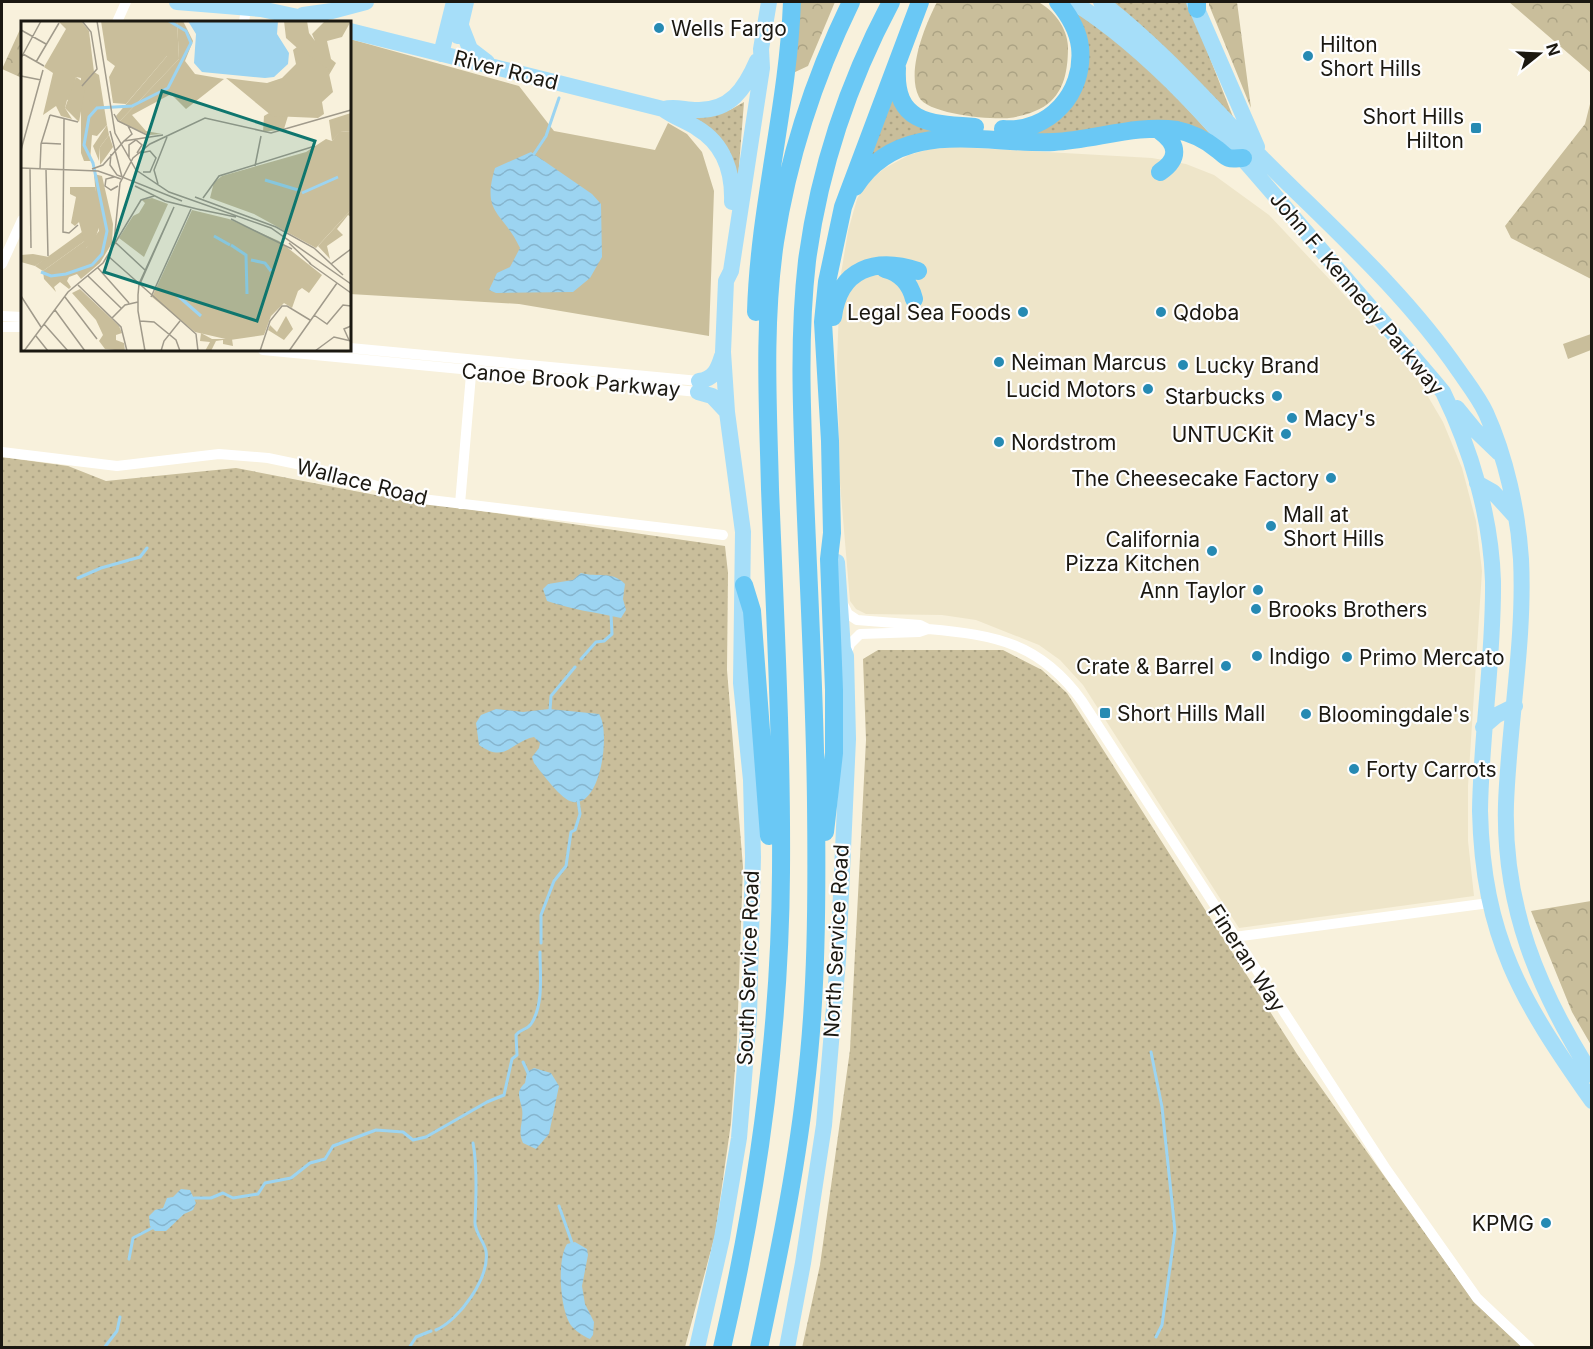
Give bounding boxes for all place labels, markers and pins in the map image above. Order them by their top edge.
place label: Wells Fargo [671,16,787,41]
marker: Wells Fargo [652,21,666,35]
place label: Hilton Short Hills [1320,32,1421,81]
marker: Hilton Short Hills [1301,49,1315,63]
place label: Short Hills Hilton [1363,104,1464,153]
marker: Short Hills Hilton [1469,121,1483,135]
place label: Legal Sea Foods [847,300,1011,325]
place label: Qdoba [1173,300,1239,325]
marker: Legal Sea Foods [1016,305,1030,319]
marker: Qdoba [1154,305,1168,319]
place label: Neiman Marcus [1011,350,1166,375]
place label: Lucky Brand [1195,353,1319,378]
marker: Neiman Marcus [992,355,1006,369]
marker: Lucky Brand [1176,358,1190,372]
place label: Lucid Motors [1006,377,1136,402]
marker: Lucid Motors [1141,382,1155,396]
place label: Starbucks [1165,384,1265,409]
marker: Starbucks [1270,389,1284,403]
place label: Macy's [1304,406,1376,431]
marker: Macy's [1285,411,1299,425]
place label: UNTUCKit [1172,422,1274,447]
marker: UNTUCKit [1279,427,1293,441]
place label: Nordstrom [1011,430,1116,455]
marker: Nordstrom [992,435,1006,449]
place label: The Cheesecake Factory [1071,466,1319,491]
marker: The Cheesecake Factory [1324,471,1338,485]
place label: Mall at Short Hills [1283,502,1384,551]
marker: Mall at Short Hills [1264,519,1278,533]
place label: California Pizza Kitchen [1065,527,1200,576]
marker: California Pizza Kitchen [1205,544,1219,558]
place label: Ann Taylor [1140,578,1246,603]
marker: Ann Taylor [1251,583,1265,597]
place label: Brooks Brothers [1268,597,1427,622]
marker: Brooks Brothers [1249,602,1263,616]
place label: Indigo [1269,644,1330,669]
place label: Primo Mercato [1359,645,1505,670]
marker: Indigo [1250,649,1264,663]
marker: Primo Mercato [1340,650,1354,664]
place label: Crate & Barrel [1076,654,1214,679]
marker: Crate & Barrel [1219,659,1233,673]
place label: Short Hills Mall [1117,701,1265,726]
place label: Bloomingdale's [1318,702,1470,727]
marker: Short Hills Mall [1098,706,1112,720]
marker: Bloomingdale's [1299,707,1313,721]
place label: Forty Carrots [1366,757,1497,782]
marker: Forty Carrots [1347,762,1361,776]
place label: KPMG [1472,1211,1534,1236]
marker: KPMG [1539,1216,1553,1230]

